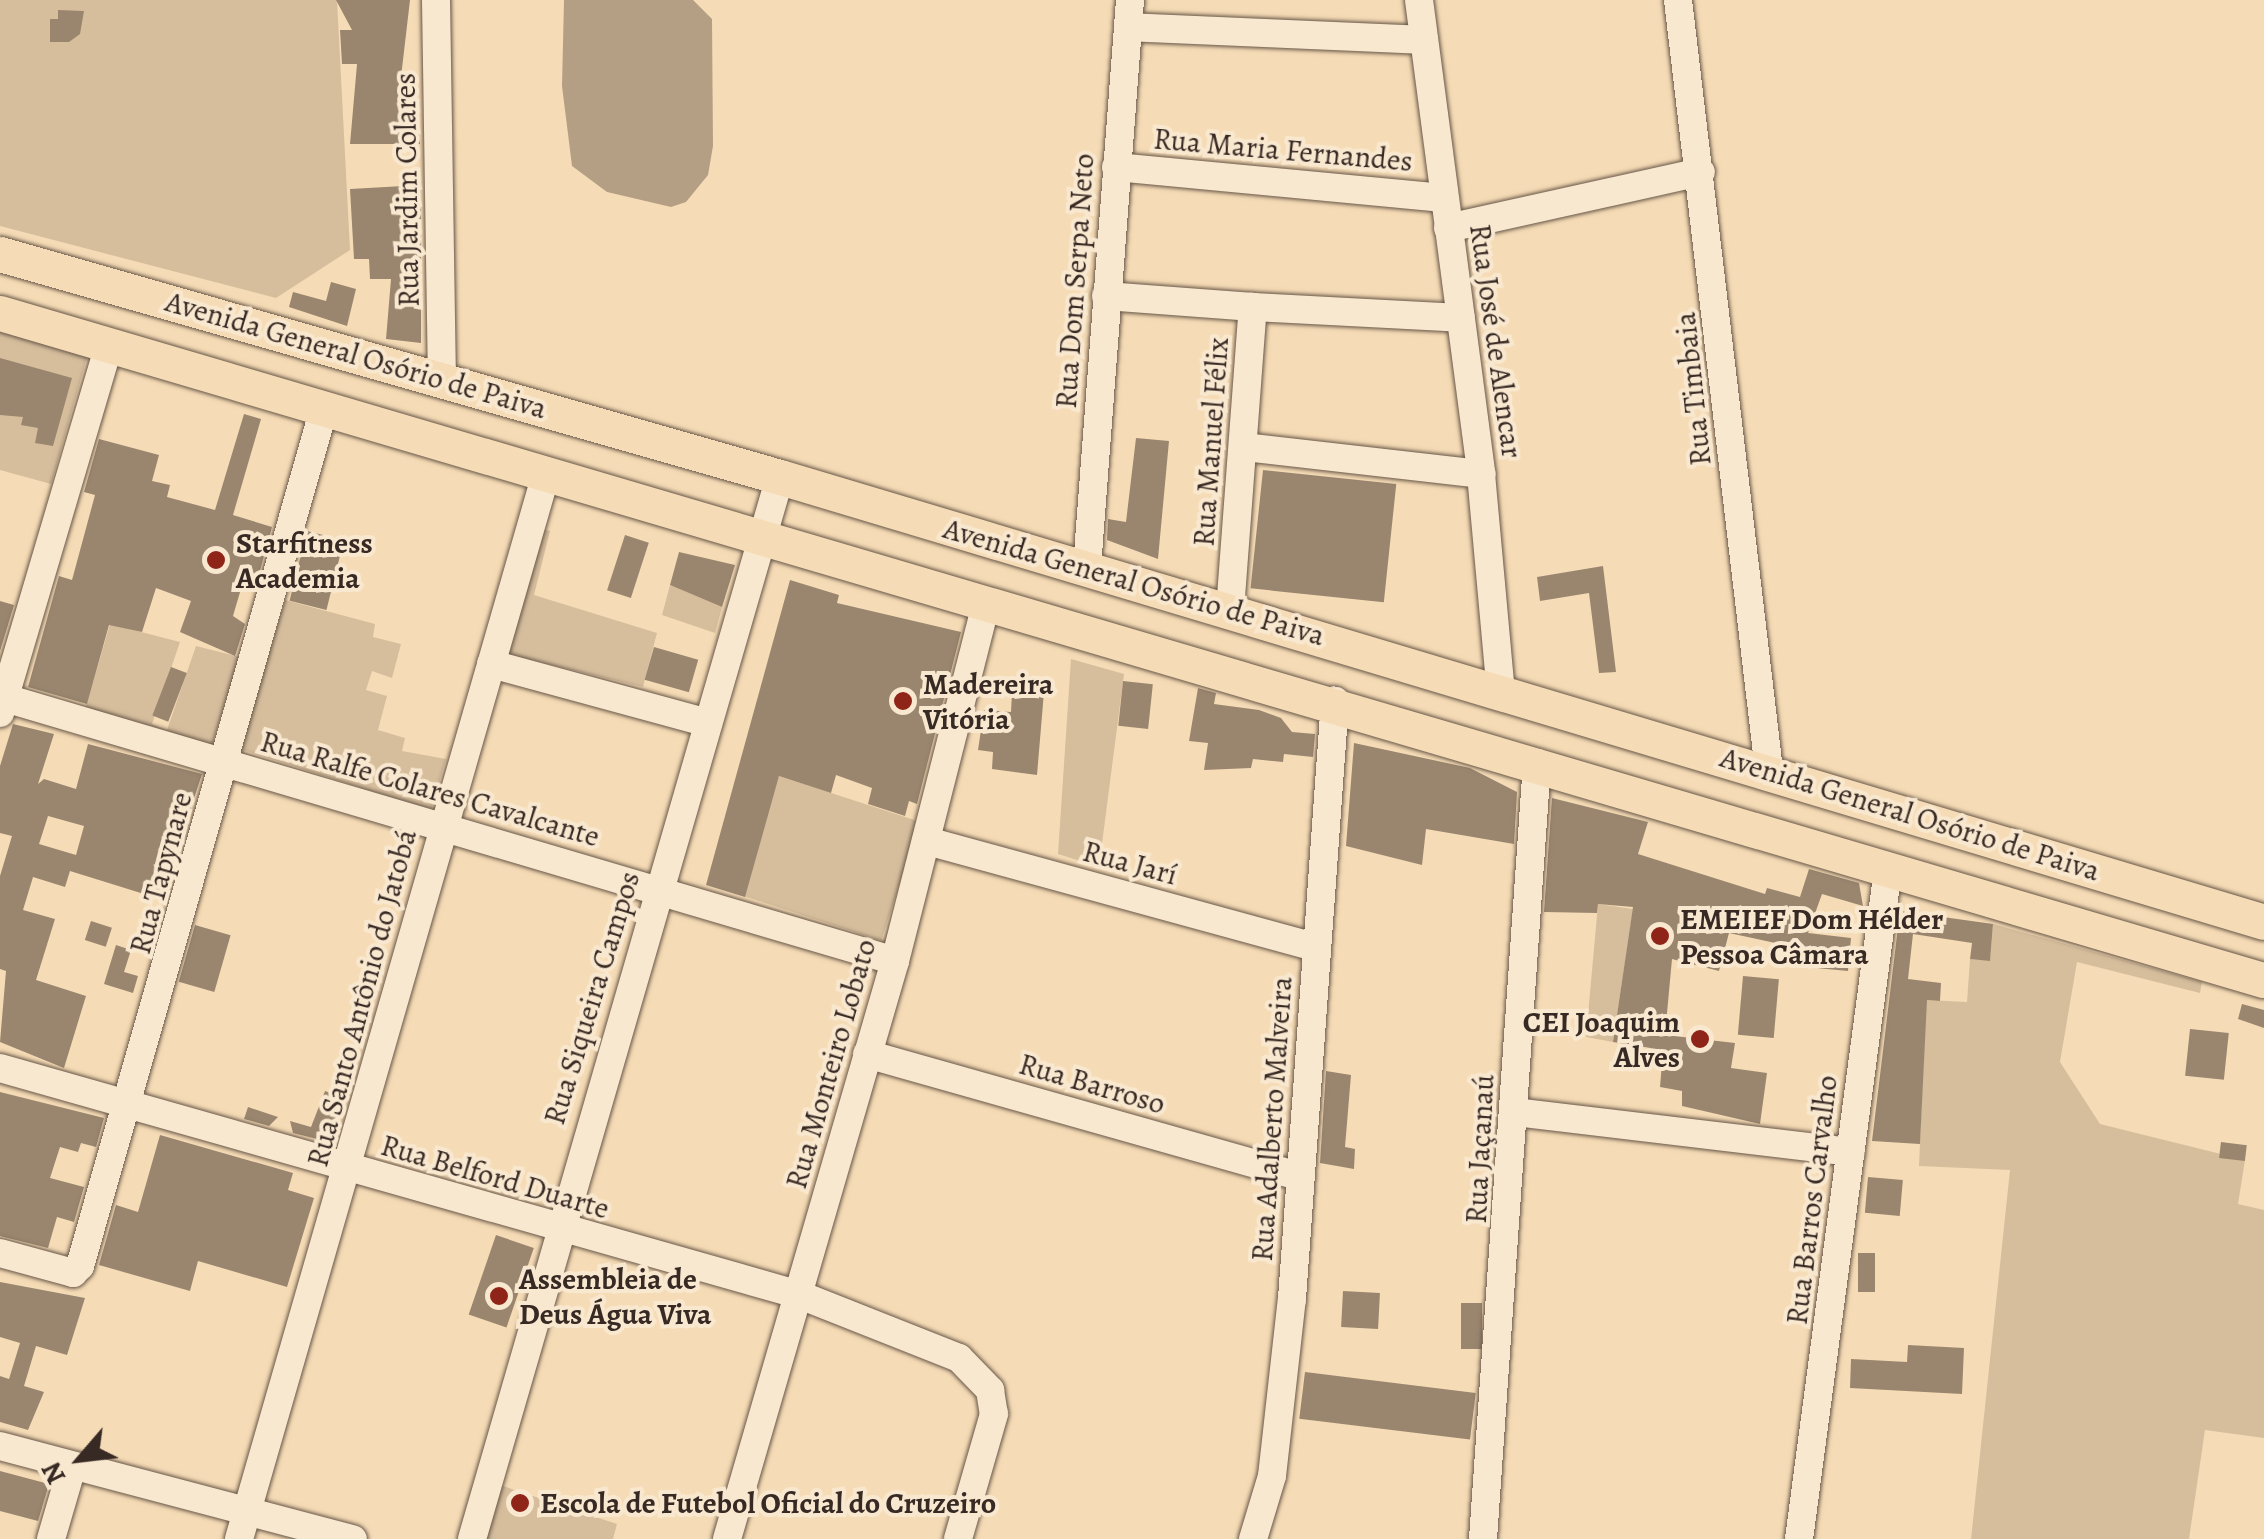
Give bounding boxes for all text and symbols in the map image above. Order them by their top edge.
street label: Rua Jardim Colares [387,73,427,307]
street label: Rua Maria Fernandes [1152,121,1414,179]
street label: Rua Dom Serpa Neto [1048,152,1102,410]
street label: Rua José de Alencar [1462,222,1530,460]
street label: Avenida General Osório de Paiva [161,283,551,427]
street label: Rua Timbaia [1667,310,1719,468]
street label: Rua Manuel Félix [1186,336,1236,548]
street label: Avenida General Osório de Paiva [939,510,1329,654]
place label: Starfitness Academia [236,525,373,596]
marker: Starfitness Academia [205,549,227,571]
place label: Madereira Vitória [923,666,1054,736]
marker: Madereira Vitória [892,690,914,712]
street label: Rua Ralfe Colares Cavalcante [256,723,604,855]
street label: Avenida General Osório de Paiva [1716,739,2104,889]
street label: Rua Tapynare [122,788,200,958]
street label: Rua Santo Antônio do Jatobá [300,825,424,1171]
street label: Rua Jarí [1079,833,1181,893]
street label: Rua Siqueira Campos [536,867,648,1129]
place label: EMEIEF Dom Hélder Pessoa Câmara [1680,901,1943,972]
marker: EMEIEF Dom Hélder Pessoa Câmara [1649,925,1671,947]
street label: Rua Monteiro Lobato [778,935,884,1193]
street label: Rua Adalberto Malveira [1244,975,1300,1263]
place label: CEI Joaquim Alves [1523,1004,1680,1074]
marker: CEI Joaquim Alves [1689,1028,1711,1050]
street label: Rua Barroso [1015,1046,1169,1122]
street label: Rua Jaçanaú [1458,1073,1502,1225]
street label: Rua Barros Carvalho [1779,1073,1845,1327]
street label: Rua Belford Duarte [377,1127,613,1227]
place label: Assembleia de Deus Água Viva [519,1261,712,1332]
marker: Assembleia de Deus Água Viva [488,1285,510,1307]
north arrow [30,1409,130,1509]
text: N [32,1455,75,1491]
place label: Escola de Futebol Oficial do Cruzeiro [540,1485,996,1521]
marker: Escola de Futebol Oficial do Cruzeiro [509,1492,531,1514]

